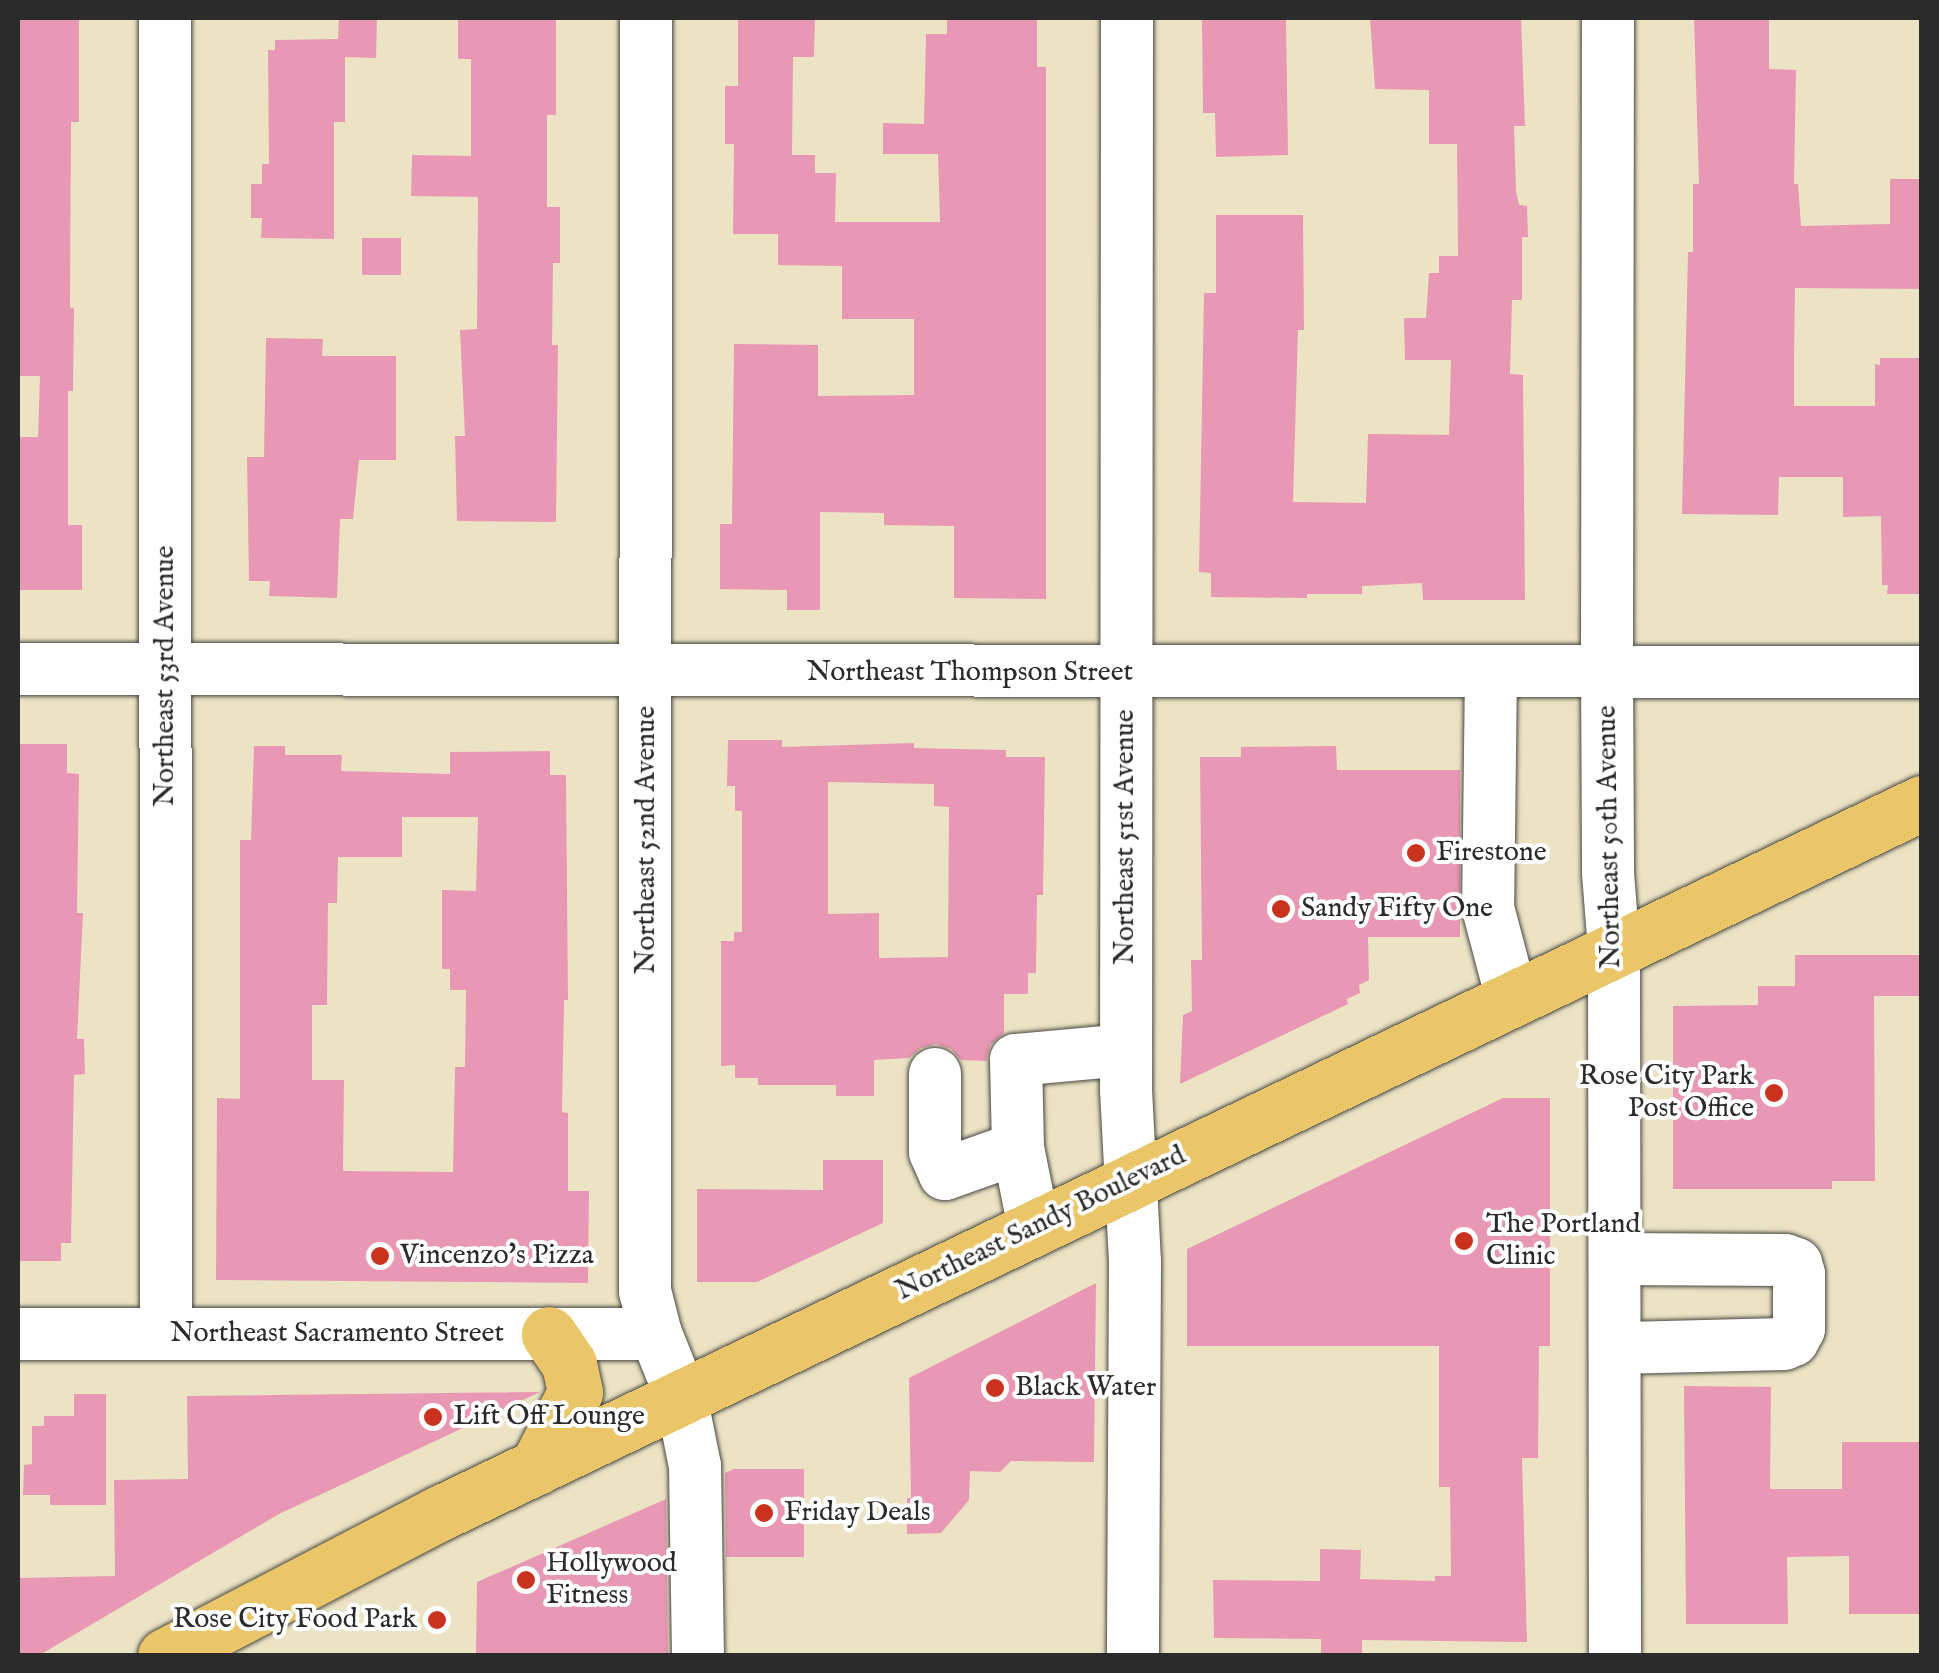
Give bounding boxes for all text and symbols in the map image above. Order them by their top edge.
street label: Northeast 53rd Avenue [149,545,183,807]
street label: Northeast Thompson Street [807,656,1133,690]
street label: Northeast 50th Avenue [1591,705,1629,969]
street label: Northeast 52nd Avenue [630,706,664,974]
street label: Northeast 51st Avenue [1109,709,1143,965]
place label: Firestone [1436,836,1547,870]
marker: Firestone [1405,842,1427,864]
place label: Sandy Fifty One [1301,892,1493,926]
marker: Sandy Fifty One [1270,898,1292,920]
place label: Rose City Park Post Office [1579,1060,1754,1126]
marker: Rose City Park Post Office [1763,1082,1785,1104]
street label: Northeast Sandy Boulevard [891,1139,1191,1309]
place label: The Portland Clinic [1486,1208,1640,1274]
marker: The Portland Clinic [1451,1228,1477,1254]
place label: Vincenzo's Pizza [400,1239,594,1273]
marker: Vincenzo's Pizza [369,1245,391,1267]
street label: Northeast Sacramento Street [170,1317,504,1351]
place label: Black Water [1015,1371,1156,1405]
marker: Black Water [984,1377,1006,1399]
place label: Lift Off Lounge [453,1400,645,1434]
marker: Lift Off Lounge [422,1406,444,1428]
place label: Friday Deals [784,1496,931,1530]
marker: Friday Deals [753,1502,775,1524]
place label: Hollywood Fitness [546,1547,677,1613]
marker: Hollywood Fitness [515,1569,537,1591]
place label: Rose City Food Park [173,1603,417,1637]
marker: Rose City Food Park [426,1609,448,1631]

